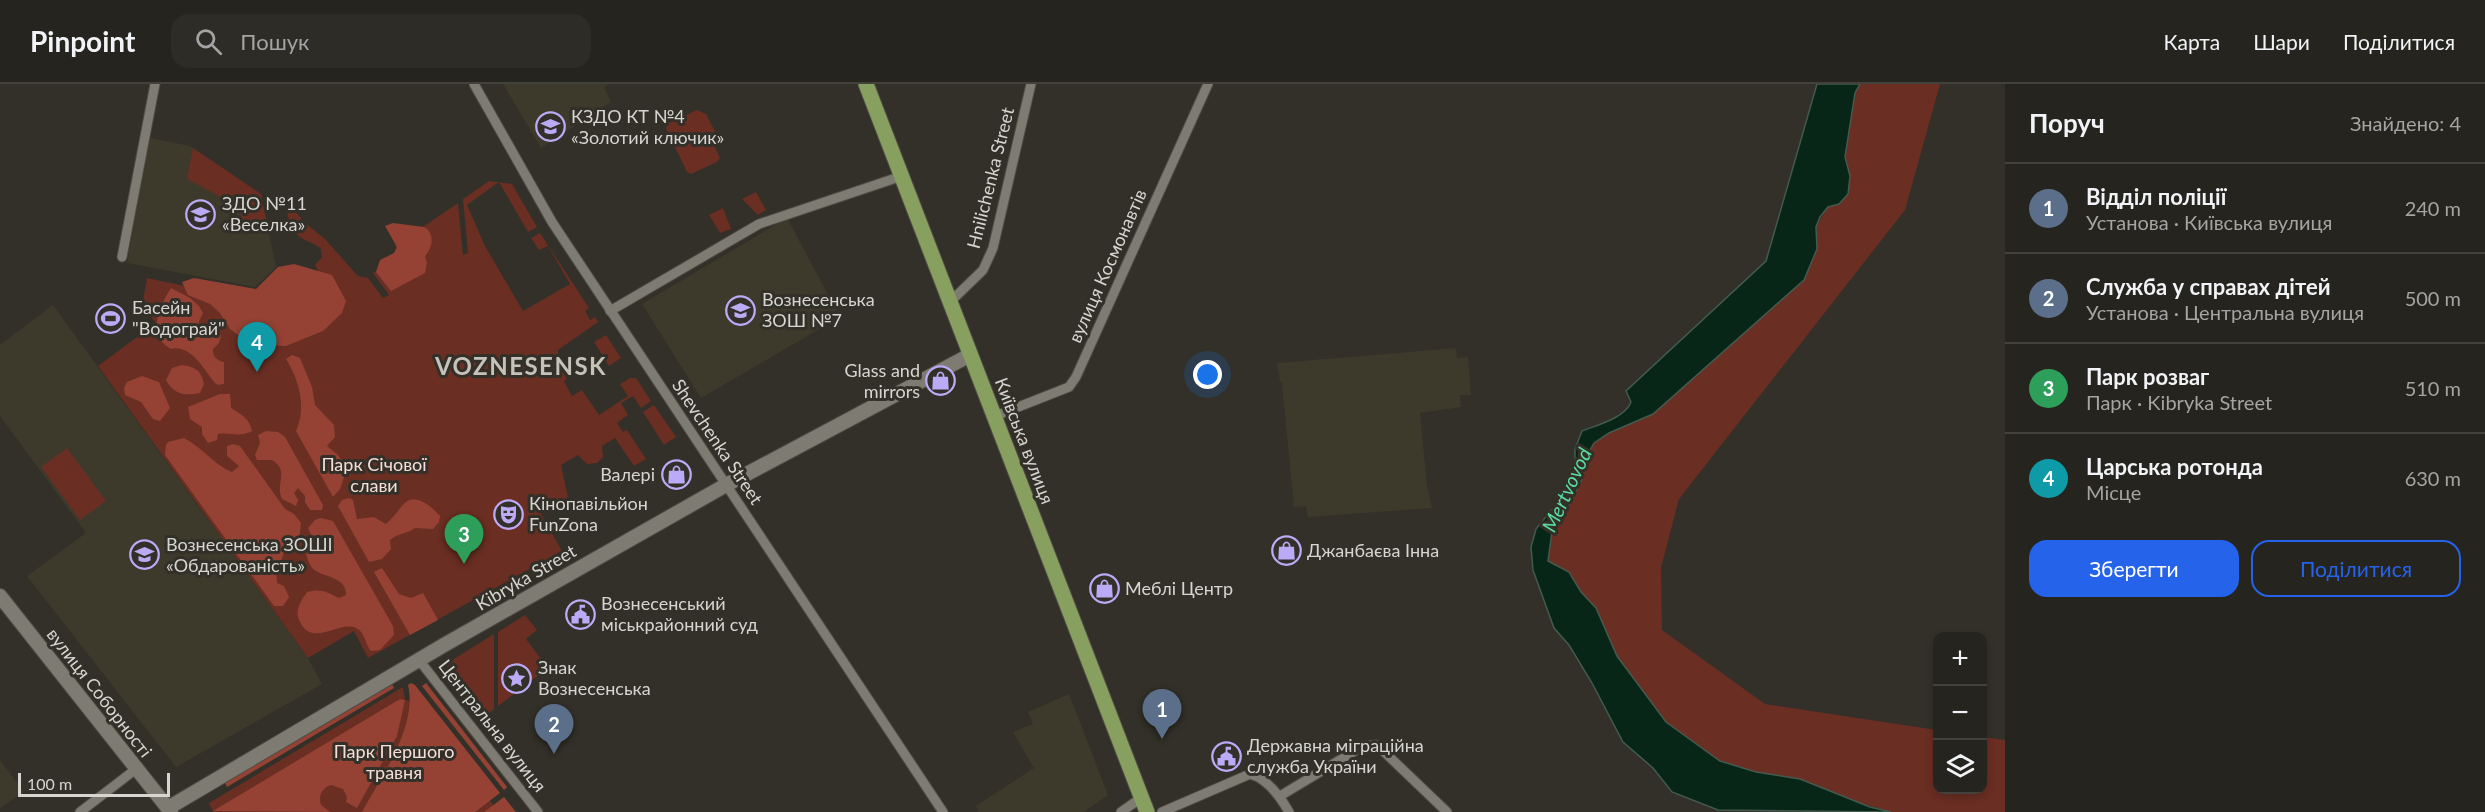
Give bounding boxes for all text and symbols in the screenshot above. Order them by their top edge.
search box [171,14,591,68]
text: Pinpoint [30,24,135,58]
icon: search [192,25,225,58]
text: Пошук [240,28,309,55]
text: Карта [2164,29,2220,54]
text: Шари [2253,29,2310,54]
text: Поділитися [2343,29,2455,54]
street label: Hnilichenka Street [962,104,1018,251]
place label: КЗДО КТ №4 «Золотий ключик» [571,105,724,148]
text: Поруч [2029,107,2105,139]
school or university icon: КЗДО КТ №4 «Золотий ключик» [534,111,566,143]
text: Знайдено: 4 [2350,111,2461,135]
text: Відділ поліції [2086,183,2226,210]
street label: вулиця Космонавтів [1063,185,1151,346]
place label: ЗДО №11 «Веселка» [222,192,307,235]
text: 1 [2043,196,2054,220]
text: 240 m [2405,196,2461,220]
school or university icon: ЗДО №11 «Веселка» [185,198,217,230]
text: Установа · Київська вулиця [2086,210,2332,234]
text: Служба у справах дітей [2086,273,2330,300]
text: 2 [2043,286,2054,310]
text: 500 m [2405,286,2461,310]
place label: Вознесенська ЗОШ №7 [762,288,875,331]
school or university icon: Вознесенська ЗОШ №7 [725,294,757,326]
place label: Басейн "Водограй" [132,296,225,339]
text: Установа · Центральна вулиця [2086,300,2364,324]
sports icon: Басейн "Водограй" [95,302,127,334]
pin: 4 [238,322,276,372]
district label: VOZNESENSK [434,351,607,380]
place label: Glass and mirrors [844,359,920,402]
your location [1193,360,1222,389]
text: Парк розваг [2086,363,2209,390]
shop icon: Glass and mirrors [925,365,957,397]
street label: Київська вулиця [991,374,1059,507]
street label: Shevchenka Street [668,375,768,509]
text: 3 [2043,376,2054,400]
text: 510 m [2405,376,2461,400]
text: Парк · Kibryka Street [2086,390,2272,414]
water label: Mertvovod [1536,443,1596,536]
park label: Парк Січової слави [321,453,427,496]
text: Царська ротонда [2086,453,2263,480]
shop icon: Валері [660,459,692,491]
place label: Валері [600,463,655,485]
text: 4 [2043,466,2054,490]
text: 630 m [2405,466,2461,490]
text: Місце [2086,480,2141,504]
place label: Кінопавільйон FunZona [529,492,648,535]
theatre icon: Кінопавільйон FunZona [492,498,524,530]
pin: 3 [444,514,484,564]
place label: Вознесенська ЗОШІ «Обдарованість» [166,533,333,576]
shop icon: Джанбаєва Інна [1270,535,1302,567]
school or university icon: Вознесенська ЗОШІ «Обдарованість» [129,539,161,571]
street label: Kibryka Street [471,539,580,615]
place label: Джанбаєва Інна [1307,539,1439,561]
button: Зберегти [2029,540,2239,597]
button: Поділитися [2251,540,2461,597]
shop icon: Меблі Центр [1088,573,1120,605]
place label: Меблі Центр [1125,577,1233,599]
place label: Вознесенський міськрайонний суд [601,592,758,635]
public building icon: Вознесенський міськрайонний суд [564,598,596,630]
street label: вулиця Соборності [43,624,157,761]
map controls [1933,632,1987,794]
button: + [1933,632,1987,686]
street label: Центральна вулиця [434,655,551,796]
place label: Знак Вознесенська [538,656,651,699]
place icon: Знак Вознесенська [501,662,533,694]
button: − [1933,686,1987,740]
pin: 1 [1142,690,1182,739]
pin: 2 [534,704,574,754]
place label: Державна міграційна служба України [1247,734,1424,777]
park label: Парк Першого травня [334,740,454,783]
public building icon: Державна міграційна служба України [1210,740,1242,772]
button: layers [1933,740,1987,794]
scale bar [18,770,170,798]
text: 100 m [27,774,72,793]

